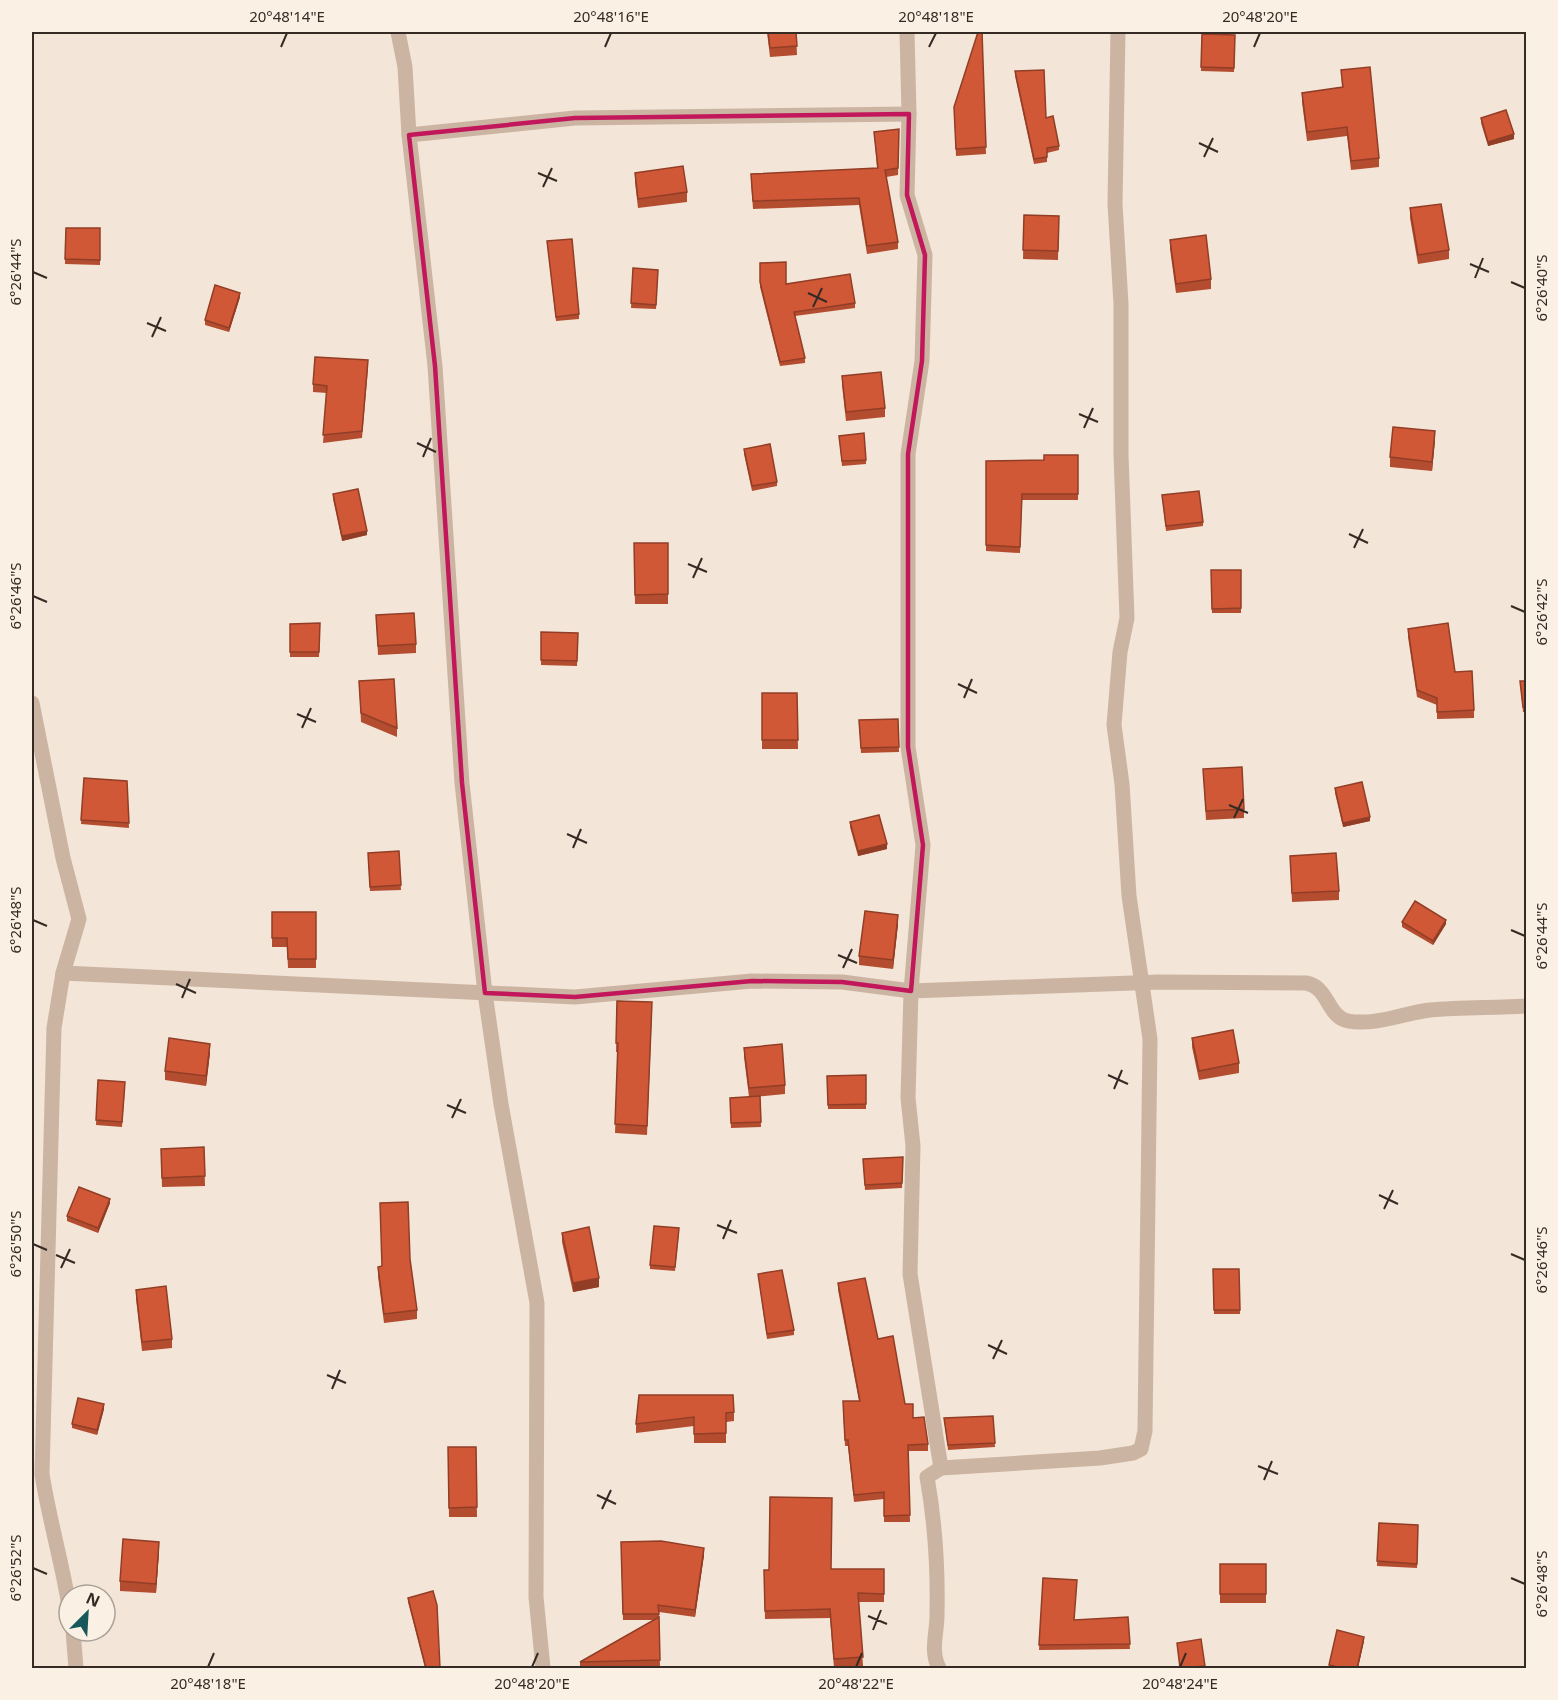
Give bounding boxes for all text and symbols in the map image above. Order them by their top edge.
text: 20°48'14"E [249,6,325,26]
text: 20°48'16"E [573,6,649,26]
text: 20°48'18"E [898,6,974,26]
text: 20°48'20"E [1222,6,1298,26]
text: 6°26'44"S [5,238,25,306]
text: 6°26'40"S [1531,254,1551,322]
text: 6°26'46"S [5,562,25,630]
text: 6°26'42"S [1531,578,1551,646]
text: 6°26'48"S [5,886,25,954]
text: 6°26'44"S [1531,902,1551,970]
text: 6°26'50"S [5,1210,25,1278]
text: 6°26'46"S [1531,1226,1551,1294]
text: 6°26'52"S [5,1534,25,1602]
text: 6°26'48"S [1531,1550,1551,1618]
north arrow [57,1583,117,1643]
text: N [83,1587,104,1612]
text: 20°48'18"E [170,1673,246,1693]
text: 20°48'20"E [494,1673,570,1693]
text: 20°48'22"E [818,1673,894,1693]
text: 20°48'24"E [1142,1673,1218,1693]

